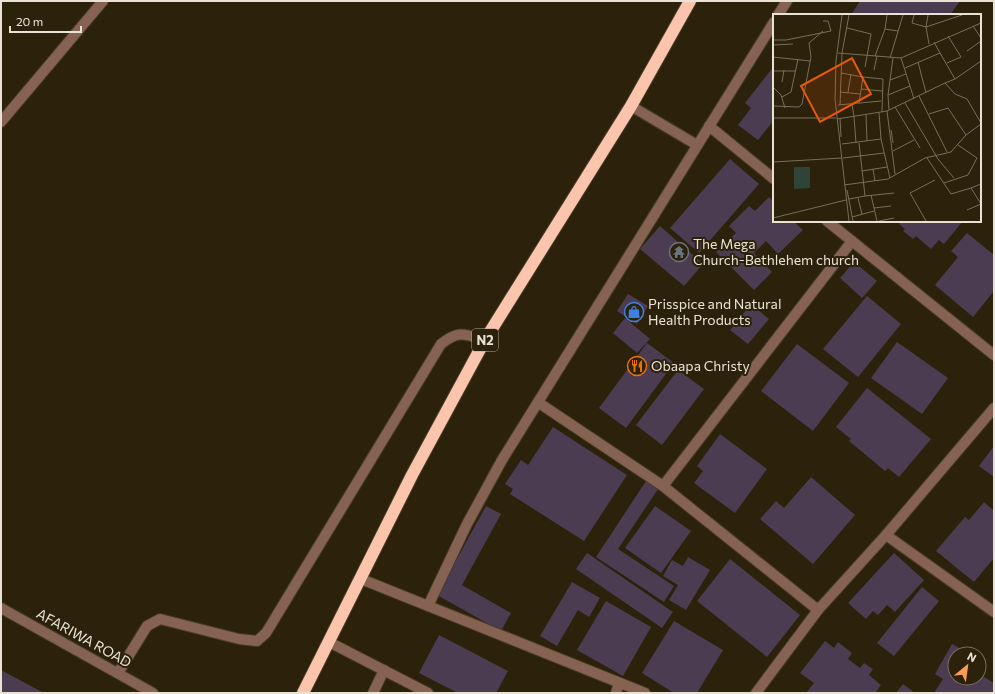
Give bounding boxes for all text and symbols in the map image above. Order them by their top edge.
scale bar [10,8,81,34]
text: 20 m [16,14,43,28]
inset map [773,14,981,222]
place label: The Mega Church-Bethlehem church [693,235,859,268]
temple icon: The Mega Church-Bethlehem church [668,241,690,263]
place label: Prisspice and Natural Health Products [648,295,781,328]
shop icon: Prisspice and Natural Health Products [623,301,645,323]
road number: N2 [472,329,498,351]
restaurant icon: Obaapa Christy [626,355,648,377]
place label: Obaapa Christy [651,357,750,374]
street label: AFARIWA ROAD [34,604,135,671]
north arrow [947,646,987,686]
text: N [965,649,979,665]

